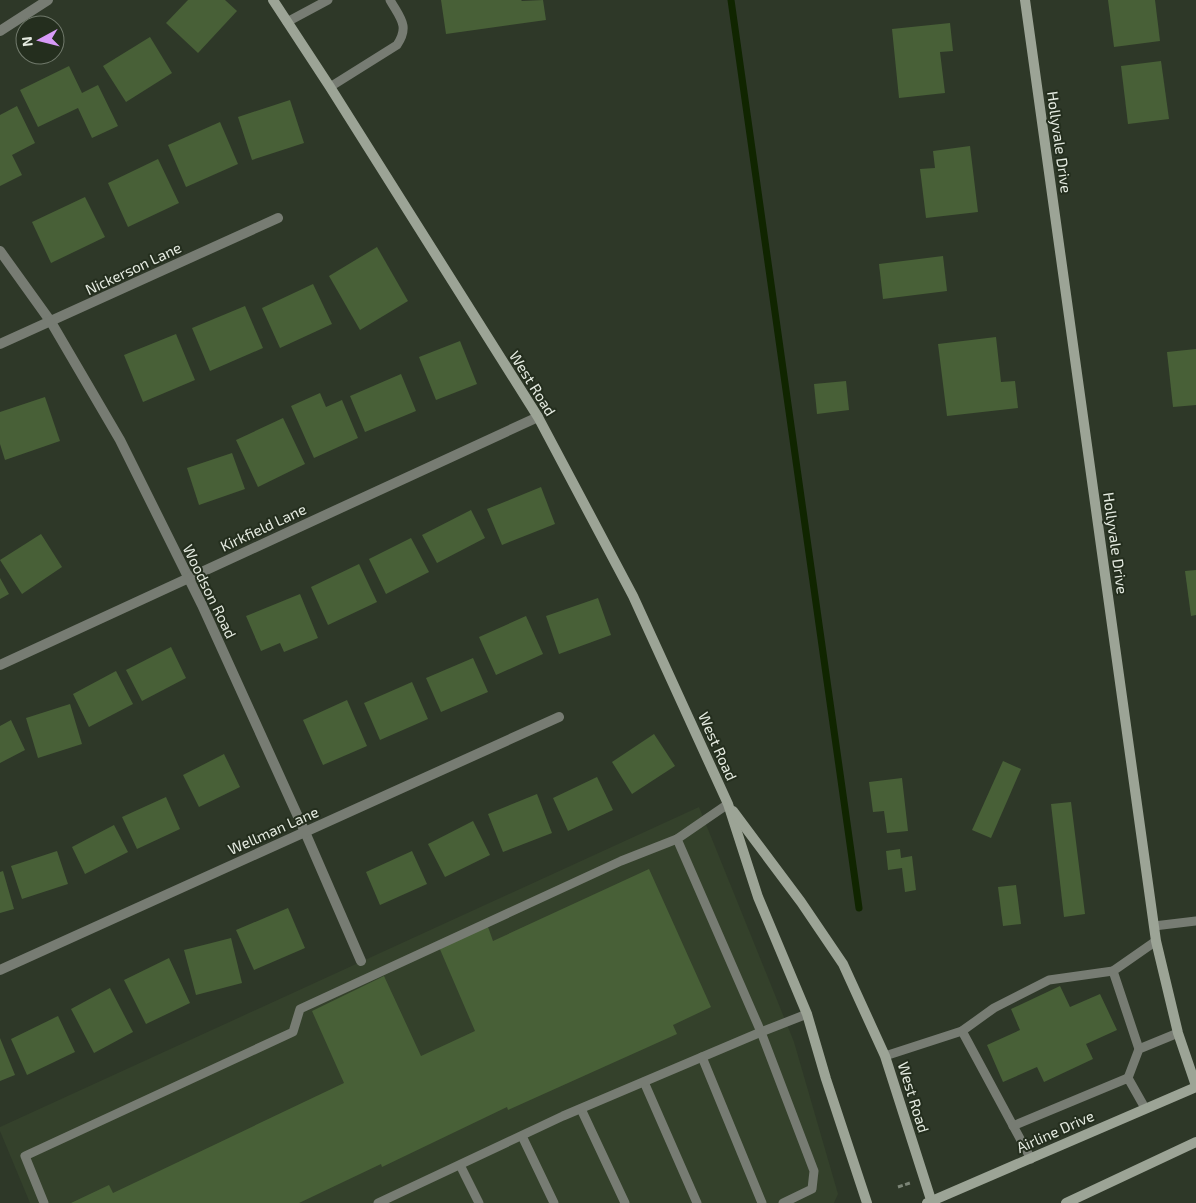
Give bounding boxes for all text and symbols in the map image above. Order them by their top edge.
north arrow [15,15,65,65]
text: N [18,36,36,48]
street label: Hollyvale Drive [1044,90,1076,194]
street label: Nickerson Lane [82,238,184,298]
street label: West Road [506,347,560,419]
street label: Hollyvale Drive [1100,491,1132,595]
street label: Kirkfield Lane [217,499,309,555]
street label: Woodson Road [179,541,241,641]
street label: West Road [695,709,741,783]
street label: Wellman Lane [225,802,321,858]
street label: West Road [895,1059,933,1135]
street label: Airline Drive [1013,1106,1097,1156]

